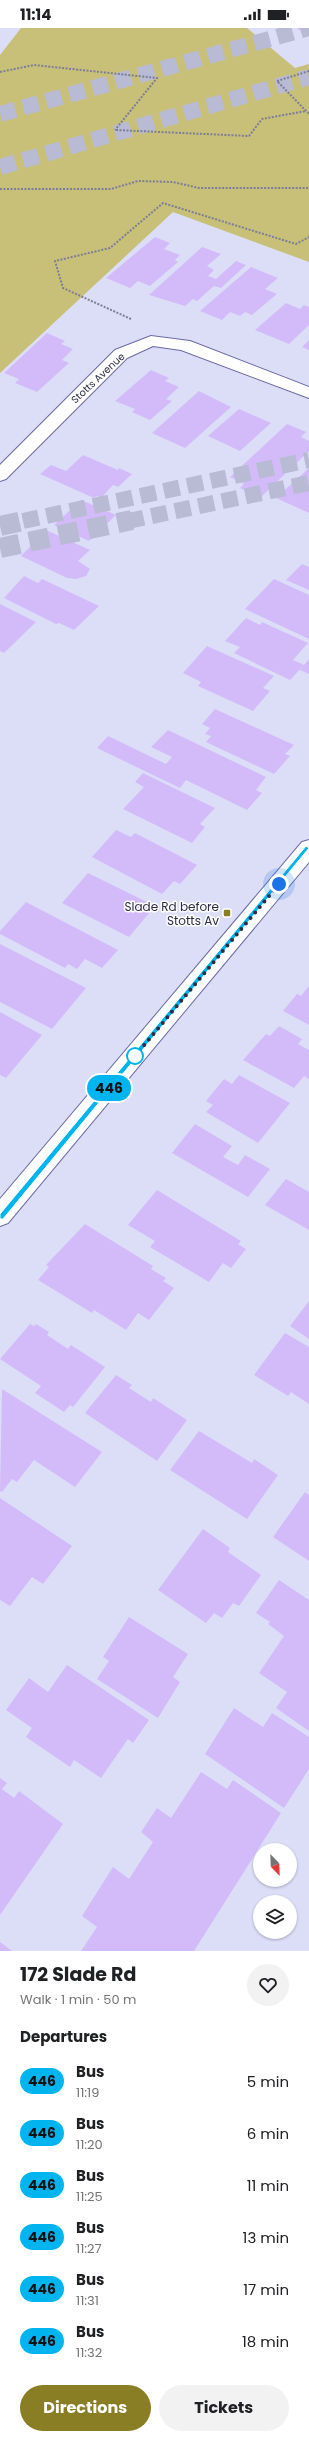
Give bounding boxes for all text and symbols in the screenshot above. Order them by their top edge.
text: 11:14 [20,4,51,25]
street label: Stotts Avenue [68,349,128,407]
your location [269,874,289,894]
place label: Slade Rd before Stotts Av [124,898,219,929]
marker: Slade Rd before Stotts Av [222,908,232,918]
unlabelled marker [126,1047,144,1065]
line badge: 446 [86,1075,132,1101]
text: 446 [95,1078,123,1098]
north arrow [253,1843,297,1887]
map controls [253,1843,297,1939]
button: layers [253,1895,297,1939]
text: 172 Slade Rd [20,1961,136,1988]
button: heart [247,1964,289,2006]
text: Walk · 1 min · 50 m [20,1990,137,2009]
text: Departures [20,2026,107,2047]
text: Bus [76,2061,104,2082]
text: 446 [28,2071,56,2091]
text: 5 min [247,2071,289,2092]
text: 11:19 [76,2083,99,2102]
text: Bus [76,2113,104,2134]
text: 446 [28,2123,56,2143]
text: 6 min [247,2123,289,2144]
text: 11:20 [76,2135,103,2154]
text: Bus [76,2165,104,2186]
text: 446 [28,2175,56,2195]
text: 11 min [247,2175,289,2196]
text: 11:25 [76,2187,103,2206]
text: Bus [76,2217,104,2238]
text: 446 [28,2227,56,2247]
text: 13 min [243,2227,289,2248]
text: 11:27 [76,2239,102,2258]
text: Bus [76,2269,104,2290]
text: 446 [28,2279,56,2299]
text: 17 min [243,2279,289,2300]
text: 11:31 [76,2291,99,2310]
text: Bus [76,2321,104,2342]
text: 446 [28,2331,56,2351]
text: 18 min [242,2331,289,2352]
text: 11:32 [76,2343,102,2362]
button: Directions [20,2385,151,2431]
button: Tickets [159,2385,289,2431]

